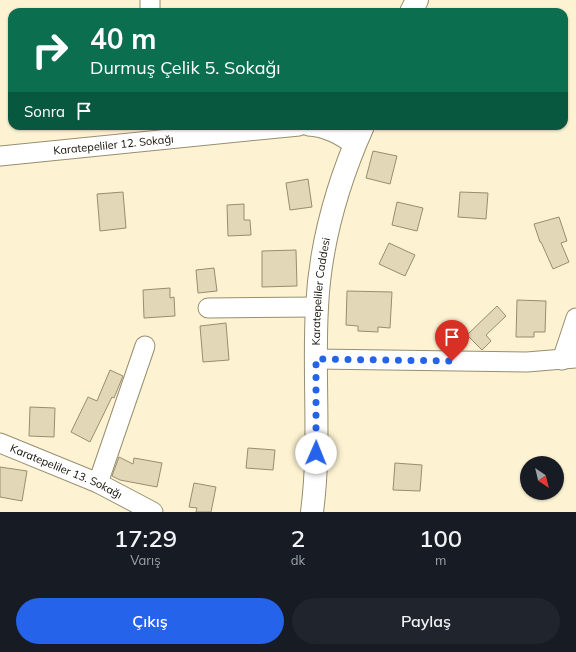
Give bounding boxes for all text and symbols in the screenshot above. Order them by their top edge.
text: 40 m [90,21,156,56]
icon: right [24,24,76,76]
text: Durmuş Çelik 5. Sokağı [90,56,281,79]
icon: arrive [73,100,95,122]
text: Sonra [24,102,65,121]
street label: Karatepeliler 12. Sokağı [53,132,174,158]
street label: Karatepeliler Caddesi [309,236,333,346]
pin [435,320,469,361]
icon: arrive [441,326,463,348]
position arrow [295,432,337,474]
street label: Karatepeliler 13. Sokağı [8,441,125,502]
north arrow [520,456,564,500]
map controls [520,456,564,500]
text: 17:29 [114,523,177,553]
text: 2 [291,523,305,553]
text: 100 [419,523,462,553]
text: Varış [130,552,161,568]
text: dk [291,552,305,568]
text: m [435,552,446,568]
button: Çıkış [16,598,284,644]
button: Paylaş [292,598,560,644]

